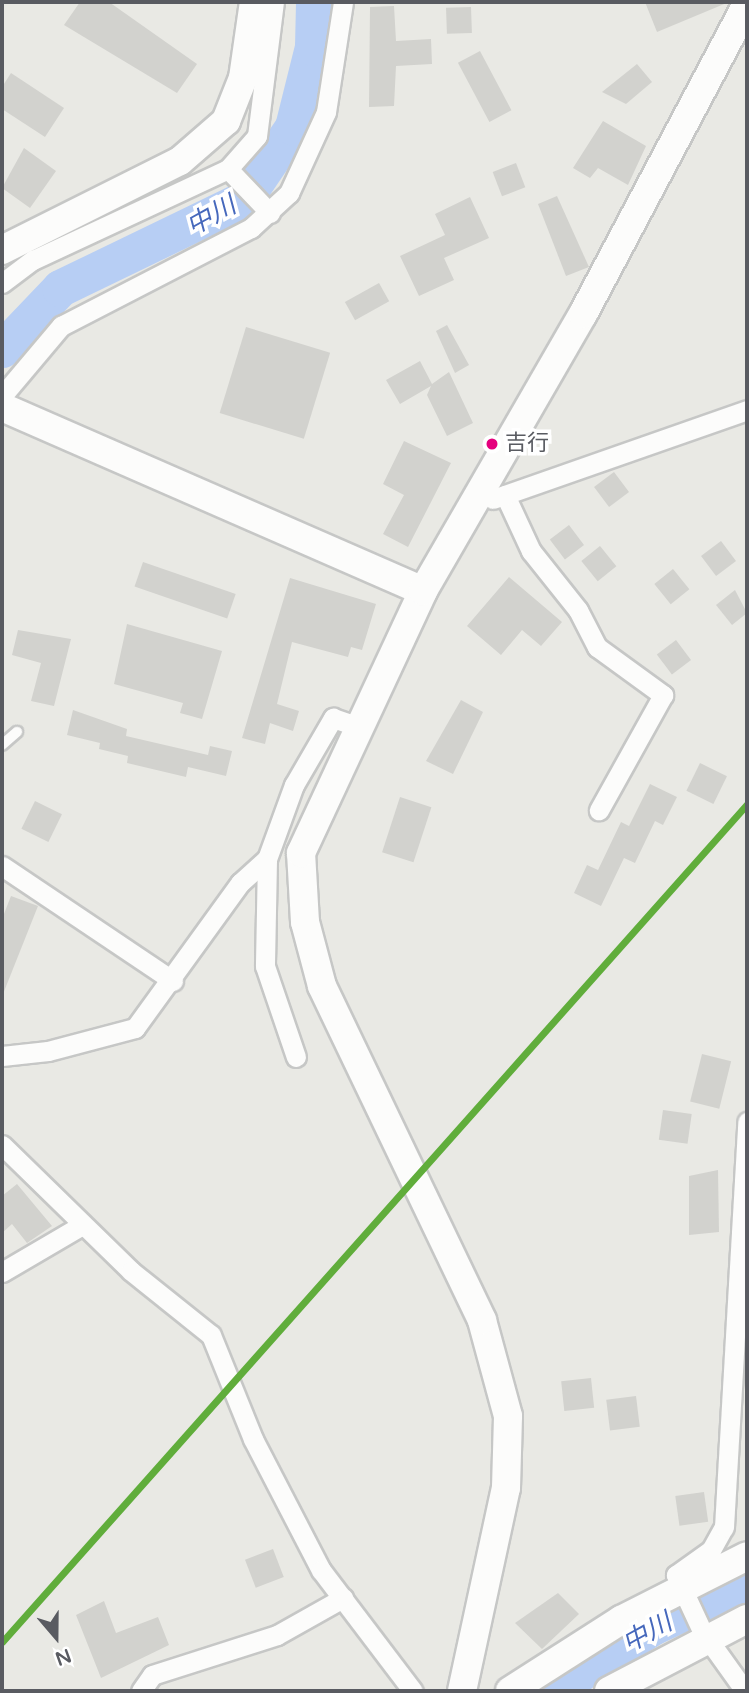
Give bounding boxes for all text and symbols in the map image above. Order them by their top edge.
water label: 中川 [181,190,241,242]
place label: 吉行 [505,431,549,457]
marker: 吉行 [485,437,499,451]
north arrow [21,1602,91,1672]
water label: 中川 [617,1607,677,1659]
text: N [52,1644,74,1670]

